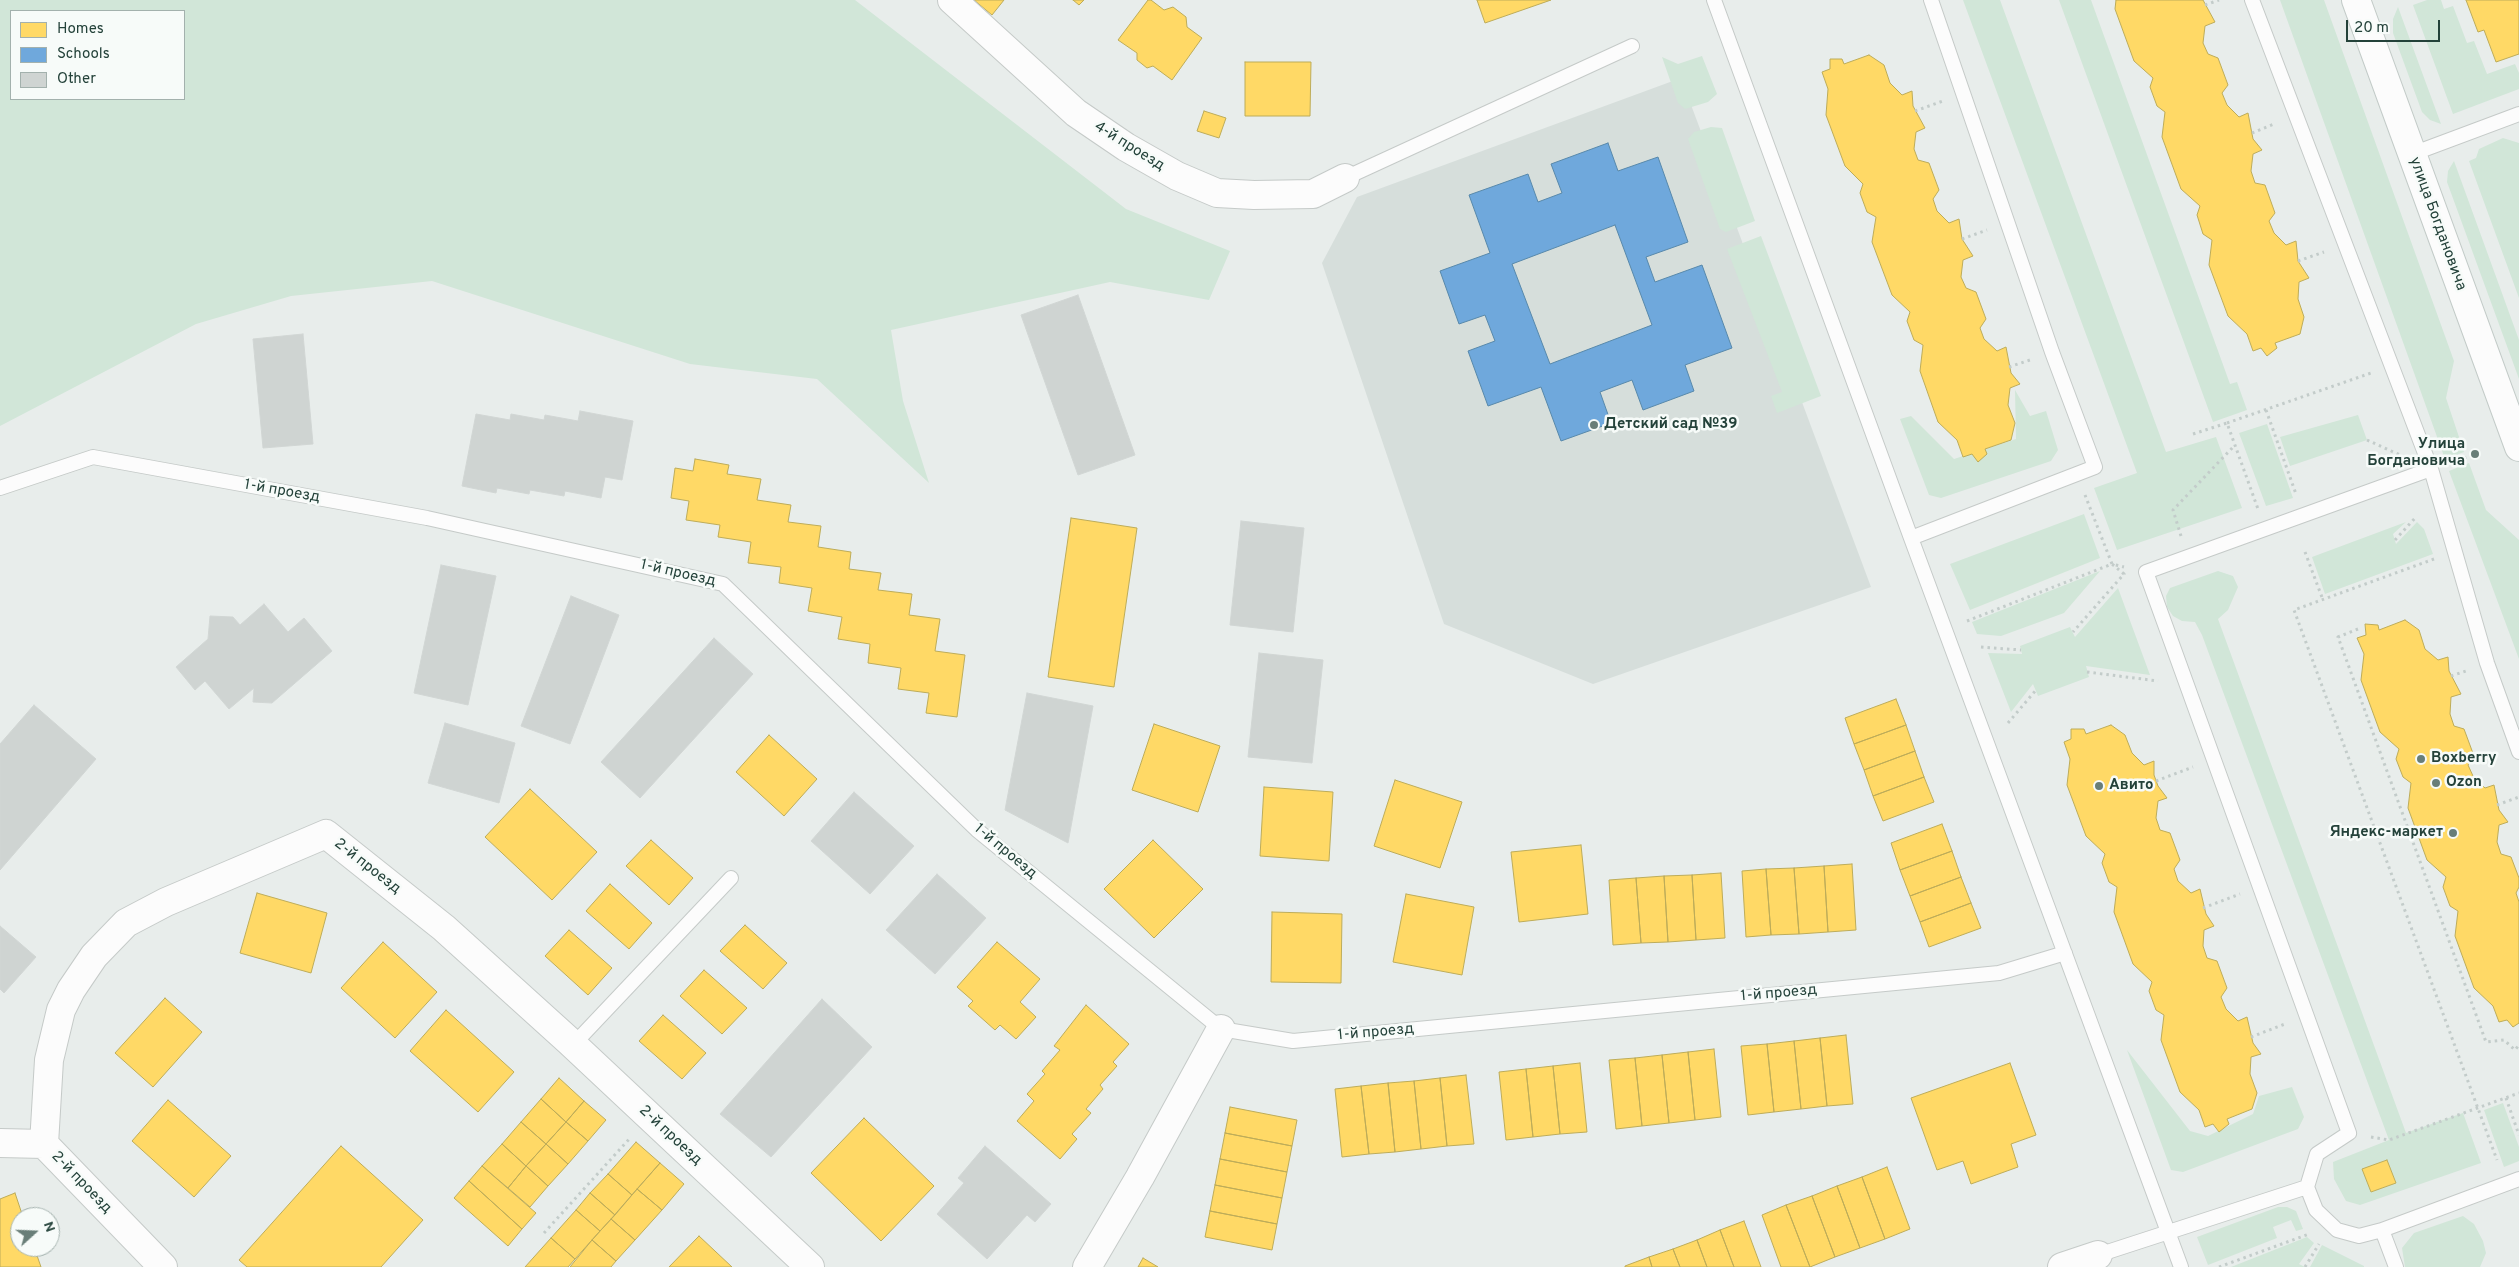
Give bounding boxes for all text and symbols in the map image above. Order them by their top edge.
legend [10,10,185,100]
scale bar [2349,10,2443,42]
text: 20 m [2354,19,2389,38]
text: Homes [57,20,104,39]
text: Schools [57,45,110,64]
text: Other [57,70,96,89]
street label: 4-й проезд [1090,118,1168,176]
street label: улица Богдановича [2405,155,2469,293]
place label: Детский сад №39 [1604,416,1737,434]
marker: Детский сад №39 [1588,419,1600,431]
place label: Улица Богдановича [2367,436,2465,471]
marker: Улица Богдановича [2469,448,2481,460]
street label: 1-й проезд [243,476,321,508]
street label: 1-й проезд [639,557,717,591]
place label: Boxberry [2431,750,2496,768]
marker: Boxberry [2415,753,2427,765]
place label: Ozon [2446,774,2482,792]
place label: Авито [2109,777,2154,795]
marker: Ozon [2430,777,2442,789]
marker: Авито [2093,780,2105,792]
street label: 1-й проезд [970,820,1040,884]
place label: Яндекс-маркет [2329,824,2443,842]
marker: Яндекс-маркет [2447,827,2459,839]
street label: 2-й проезд [330,835,404,899]
street label: 1-й проезд [1740,982,1818,1006]
street label: 1-й проезд [1337,1021,1415,1045]
street label: 2-й проезд [635,1102,705,1170]
street label: 2-й проезд [47,1148,115,1218]
north arrow [10,1207,60,1257]
text: N [39,1219,58,1235]

